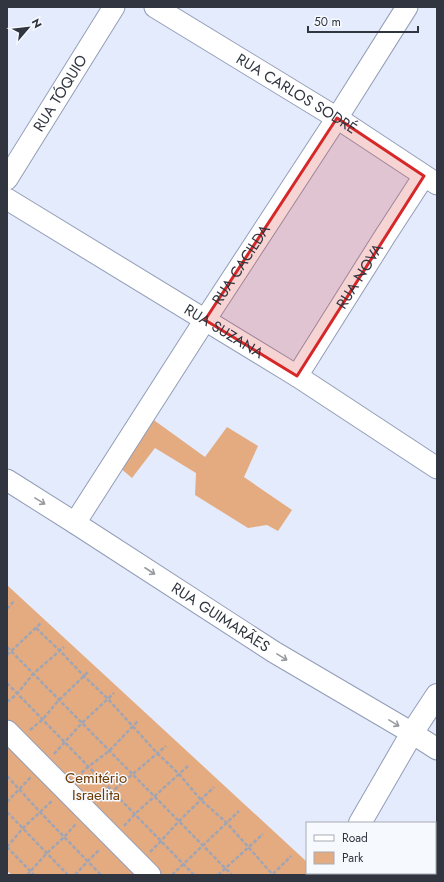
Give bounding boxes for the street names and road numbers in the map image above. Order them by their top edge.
street label: RUA CARLOS SODRÉ [232,48,361,139]
street label: RUA TÓQUIO [28,50,93,136]
street label: RUA CACILDA [207,220,276,309]
street label: RUA NOVA [331,239,389,313]
street label: RUA SUZANA [180,299,268,364]
street label: RUA GUIMARÃES [167,577,274,658]

